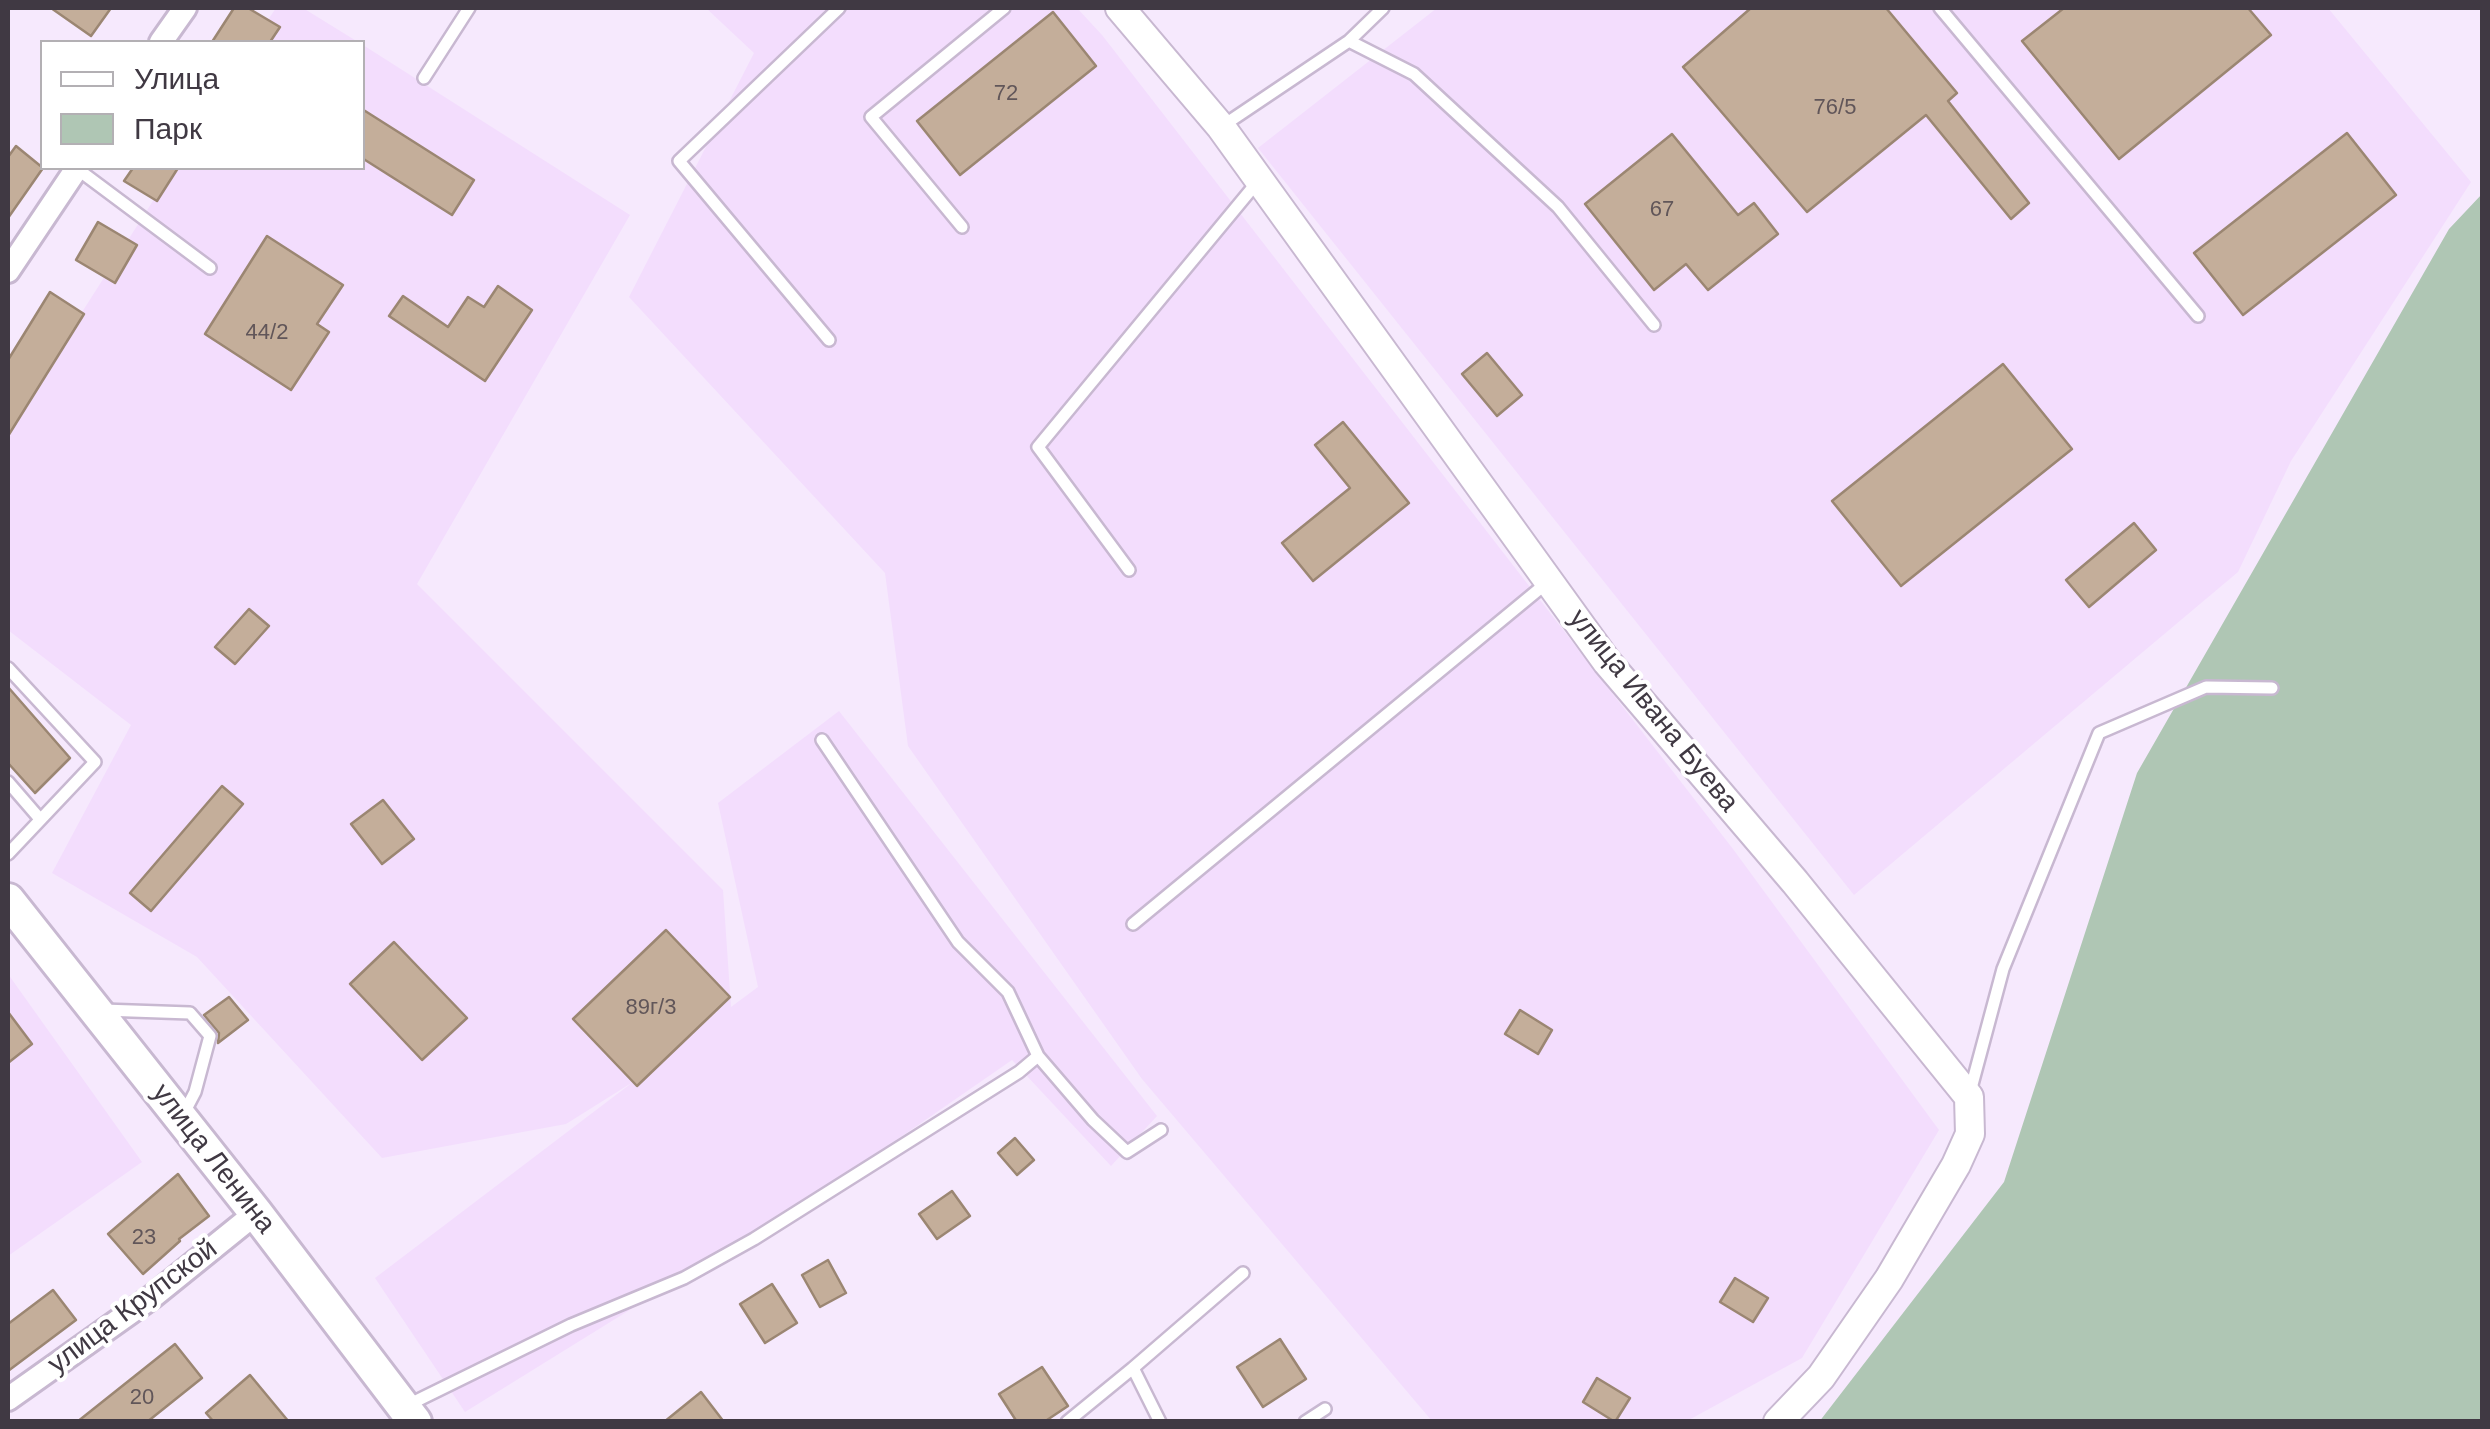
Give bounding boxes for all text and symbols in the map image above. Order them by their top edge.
legend [40,40,365,170]
text: Улица [134,62,219,95]
house number: 72 [994,81,1018,107]
house number: 76/5 [1814,95,1856,121]
text: Парк [134,112,202,145]
house number: 67 [1650,197,1674,223]
house number: 44/2 [246,320,288,346]
street label: улица Ивана Буева [1561,603,1745,819]
house number: 89г/3 [626,995,676,1021]
street label: улица Ленина [144,1077,282,1241]
house number: 23 [132,1225,156,1251]
street label: улица Крупской [42,1232,224,1382]
house number: 20 [130,1385,154,1411]

